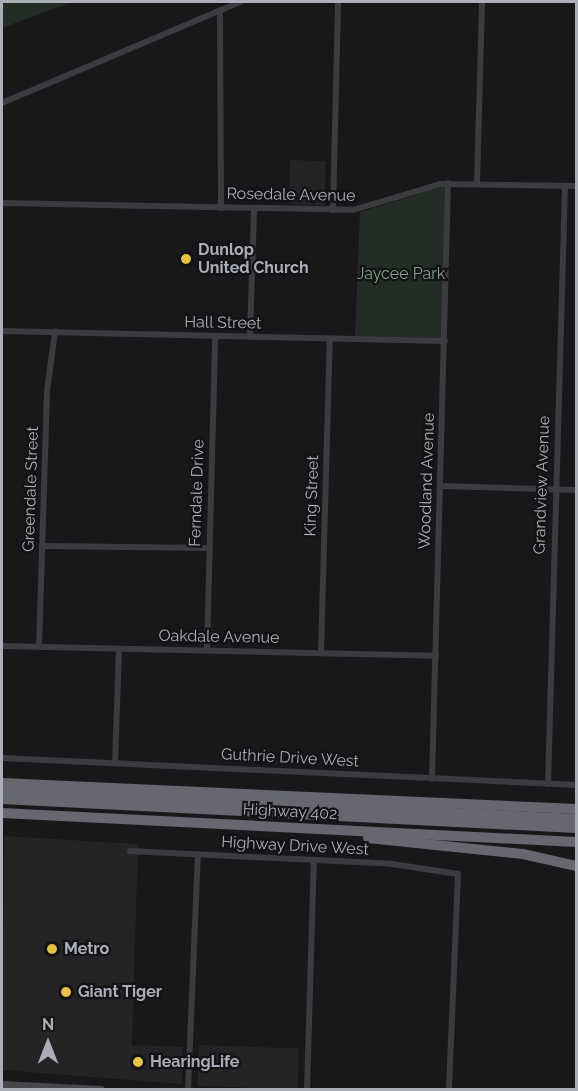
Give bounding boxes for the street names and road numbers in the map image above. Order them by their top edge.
street label: Rosedale Avenue [226,184,356,206]
street label: Hall Street [184,313,262,333]
street label: Woodland Avenue [415,412,439,550]
street label: Grandview Avenue [530,415,554,555]
street label: Greendale Street [19,426,43,552]
street label: Ferndale Drive [186,439,208,547]
street label: King Street [301,455,323,537]
street label: Oakdale Avenue [158,626,280,648]
street label: Guthrie Drive West [220,745,360,771]
street label: Highway 402 [242,800,338,824]
street label: Highway Drive West [220,833,370,859]

